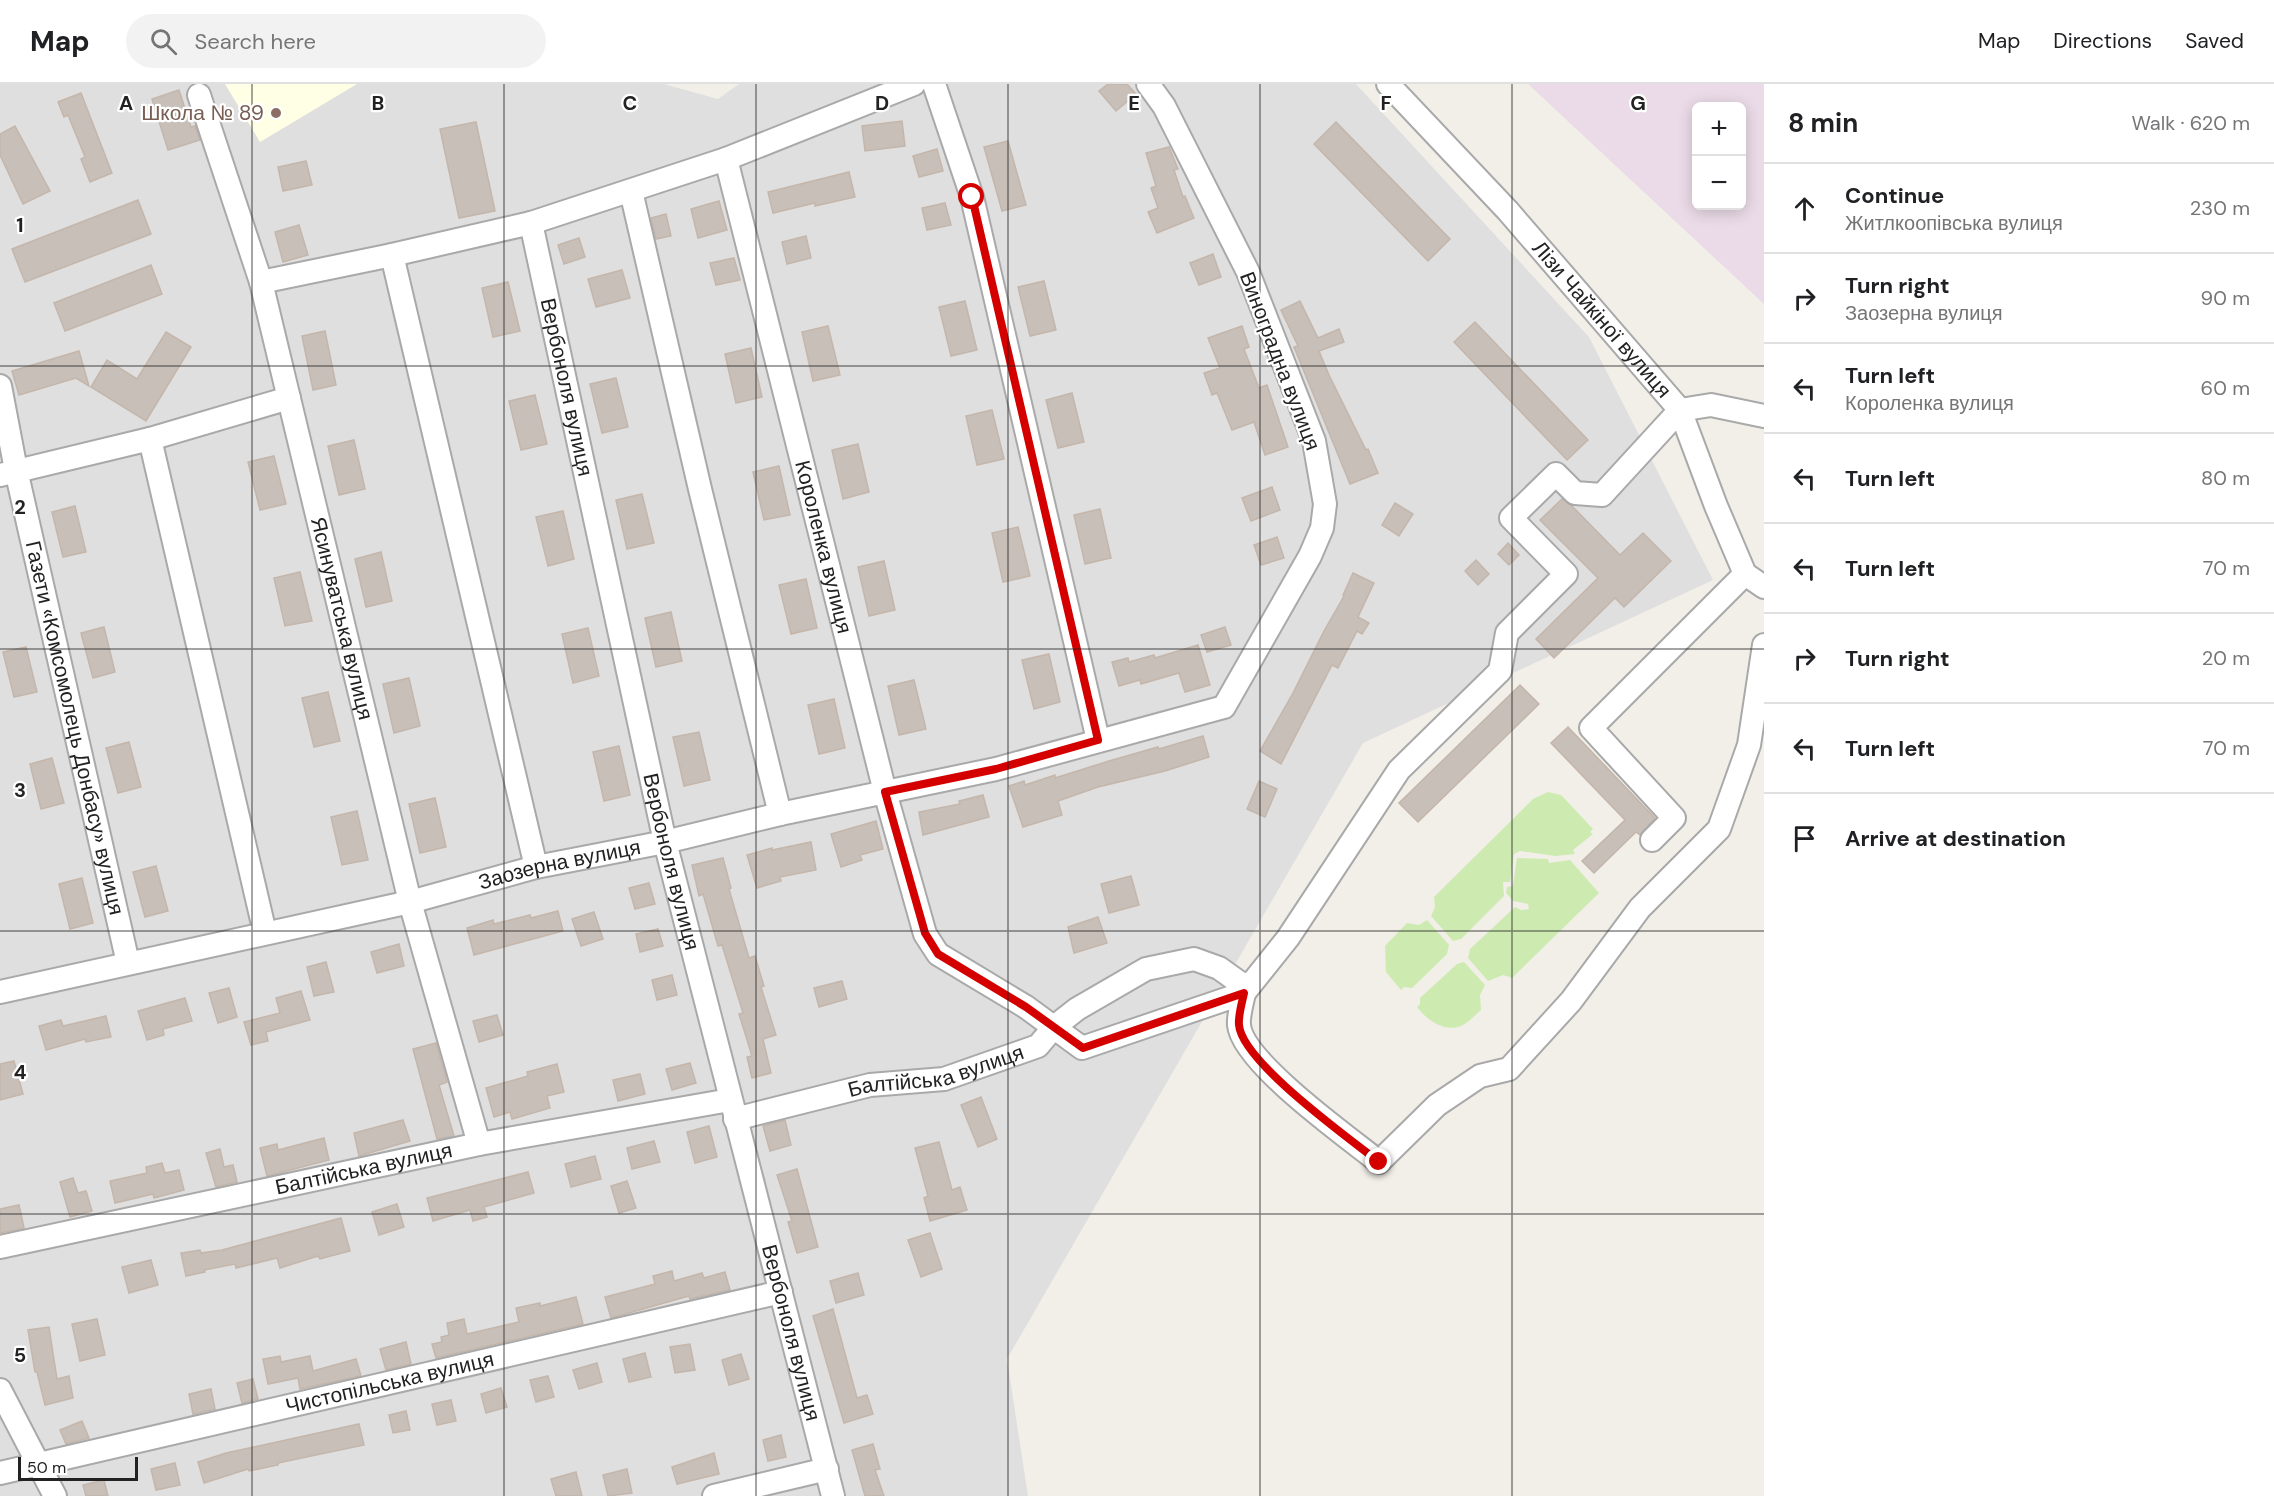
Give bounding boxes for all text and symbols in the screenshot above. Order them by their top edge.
search box [126,14,546,68]
text: Map [30,23,90,60]
icon: search [147,25,180,58]
text: Search here [195,27,316,56]
text: Map [1978,27,2020,55]
text: Directions [2053,27,2152,55]
text: Saved [2185,27,2244,55]
text: A [119,90,133,116]
text: B [372,90,384,116]
text: C [623,90,637,116]
text: D [875,90,889,116]
text: E [1128,90,1140,116]
text: F [1380,90,1392,116]
text: G [1630,90,1646,116]
place label: Школа № 89 [141,99,264,127]
map controls [1692,102,1746,210]
button: + [1692,102,1746,156]
marker: Школа № 89 [269,106,283,120]
text: 8 min [1788,106,1858,140]
text: Walk · 620 m [2131,110,2250,136]
button: − [1692,156,1746,210]
text: Continue [1845,181,1944,210]
route start [958,183,984,209]
icon: ahead [1788,192,1821,225]
text: 230 m [2190,195,2250,221]
text: Житлкоопівська вулиця [1845,210,2063,236]
text: 1 [16,212,24,238]
street label: Лізи Чайкіної вулиця [1526,235,1678,404]
street label: Виноградна вулиця [1233,268,1327,454]
text: Turn right [1845,271,1950,300]
icon: right [1788,282,1821,315]
text: 90 m [2201,285,2250,311]
street label: Вербоноля вулиця [534,296,599,479]
text: Заозерна вулиця [1845,300,2003,326]
text: Turn left [1845,361,1935,390]
icon: left [1788,372,1821,405]
text: 60 m [2201,375,2250,401]
text: Короленка вулиця [1845,390,2014,416]
street label: Короленка вулиця [788,457,859,636]
icon: left [1788,462,1821,495]
text: Turn left [1845,464,1935,493]
text: 80 m [2201,465,2250,491]
text: 2 [14,494,26,520]
street label: Ясинуватська вулиця [304,514,380,723]
street label: Газети «Комсомолець Донбасу» вулиця [19,538,131,918]
icon: left [1788,552,1821,585]
text: Turn left [1845,554,1935,583]
text: 70 m [2203,555,2250,581]
icon: right [1788,642,1821,675]
text: Turn right [1845,644,1950,673]
text: 20 m [2202,645,2250,671]
icon: left [1788,732,1821,765]
text: Turn left [1845,734,1935,763]
text: 70 m [2203,735,2250,761]
street label: Вербоноля вулиця [637,771,706,953]
text: 3 [14,777,26,803]
icon: arrive [1788,822,1821,855]
text: Arrive at destination [1845,824,2066,853]
street label: Заозерна вулиця [475,833,643,896]
street label: Балтійська вулиця [845,1038,1028,1104]
text: 4 [14,1059,27,1085]
street label: Балтійська вулиця [273,1136,455,1201]
route end [1365,1148,1391,1174]
street label: Вербоноля вулиця [755,1241,827,1424]
text: 5 [14,1342,26,1368]
street label: Чистопільська вулиця [283,1345,497,1420]
scale bar [18,1454,138,1482]
text: 50 m [27,1457,66,1478]

